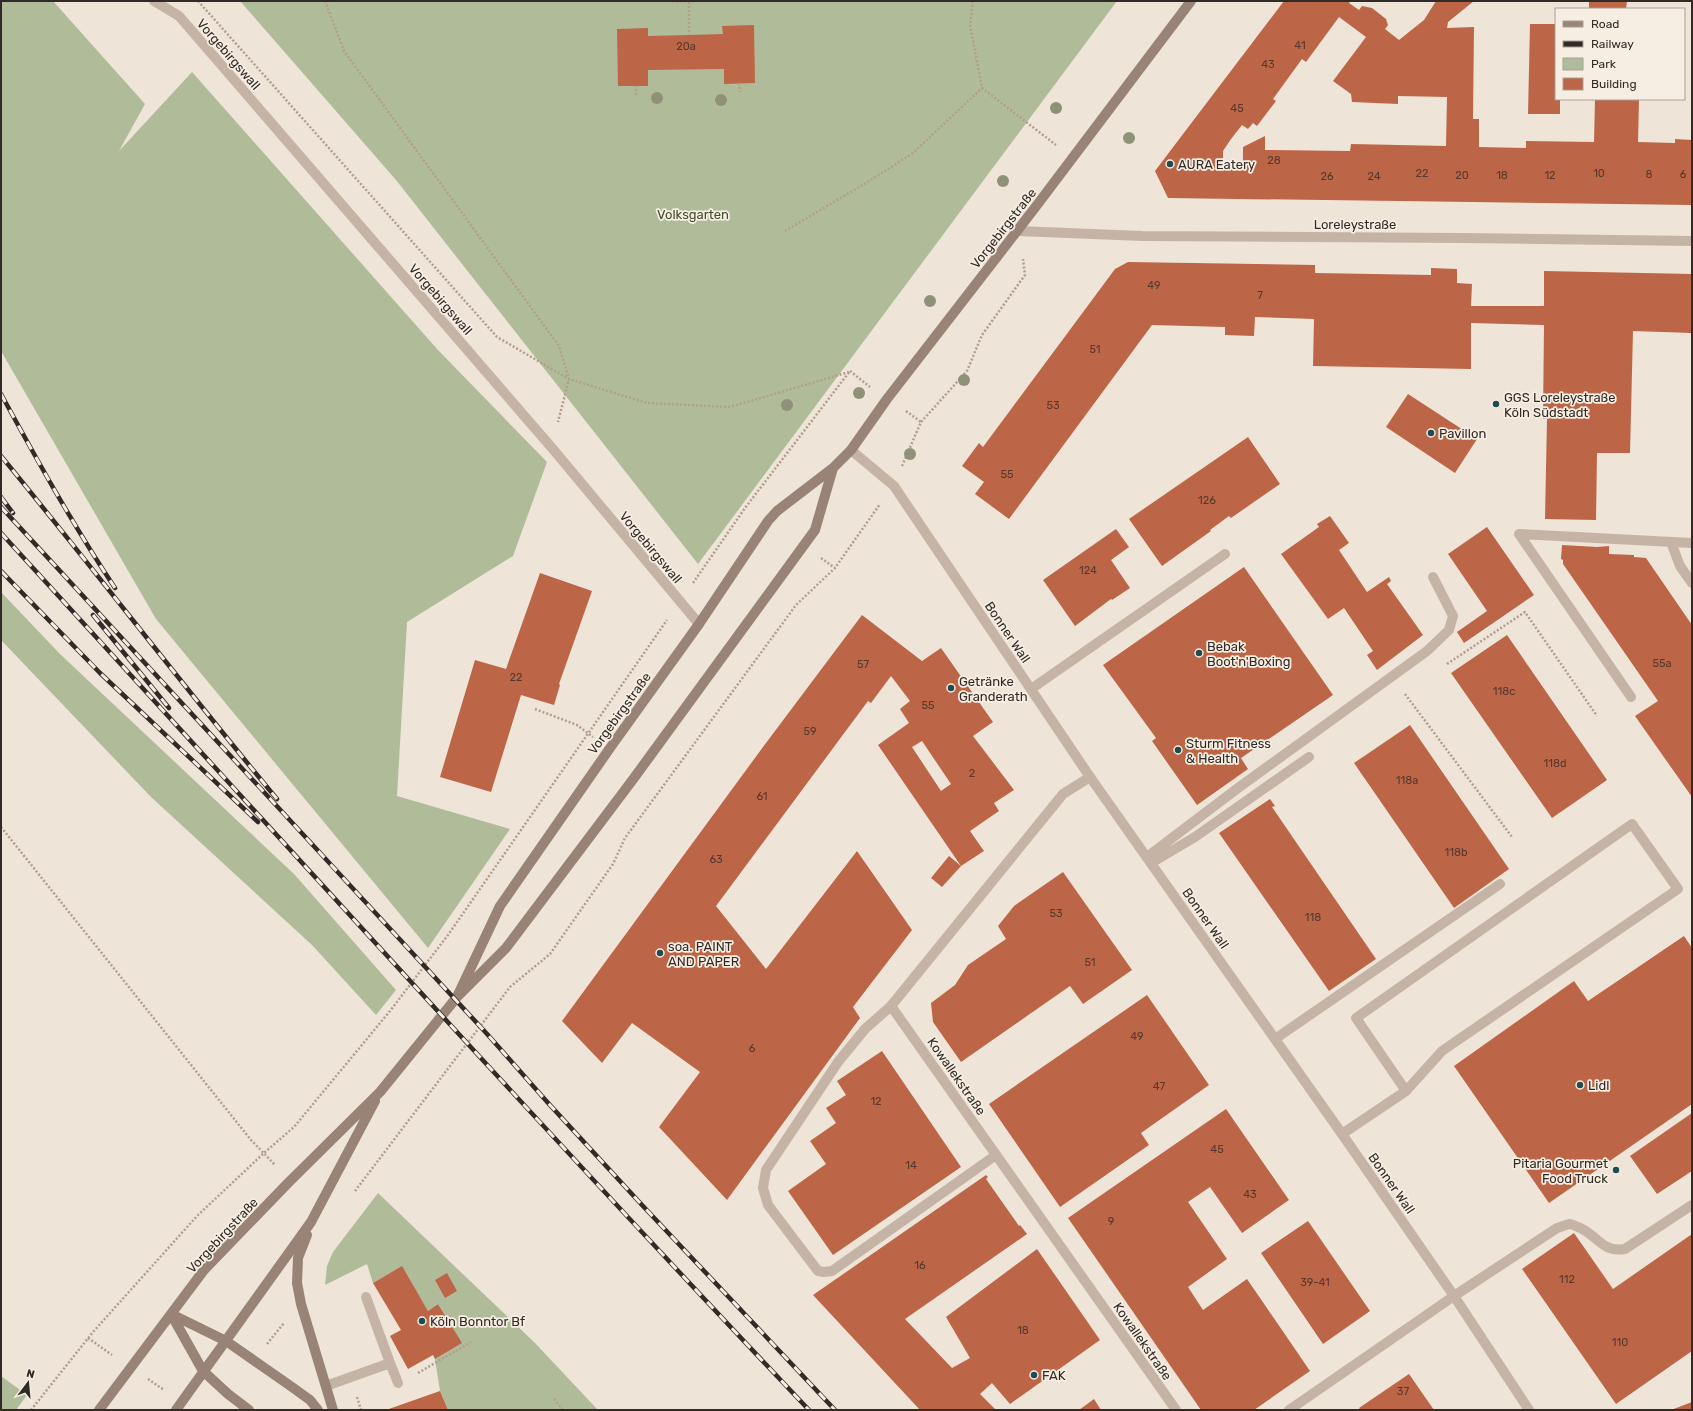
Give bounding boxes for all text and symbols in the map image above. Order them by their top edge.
legend [1555,8,1685,100]
street label: Vorgebirgswall [193,16,263,93]
text: Road [1591,17,1619,31]
text: Railway [1591,37,1634,51]
house number: 41 [1294,39,1306,52]
house number: 20a [676,40,696,53]
text: Park [1591,57,1617,71]
house number: 43 [1261,58,1275,71]
text: Building [1591,77,1637,91]
house number: 45 [1230,102,1244,115]
house number: 28 [1267,154,1281,167]
place label: AURA Eatery [1178,157,1255,172]
marker: AURA Eatery [1165,159,1175,169]
house number: 22 [1416,167,1428,180]
house number: 10 [1593,167,1605,180]
house number: 8 [1646,168,1653,181]
house number: 6 [1680,168,1687,181]
house number: 20 [1455,169,1469,182]
house number: 18 [1496,169,1508,182]
house number: 12 [1544,169,1556,182]
house number: 26 [1320,170,1334,183]
house number: 24 [1367,170,1381,183]
street label: Vorgebirgstraße [968,185,1040,272]
park label: Volksgarten [657,207,729,223]
street label: Loreleystraße [1314,217,1396,232]
street label: Vorgebirgswall [405,261,475,338]
house number: 49 [1147,279,1161,292]
house number: 7 [1257,289,1263,302]
house number: 51 [1089,343,1101,356]
place label: GGS Loreleystraße Köln Südstadt [1504,390,1616,420]
house number: 53 [1046,399,1060,412]
marker: GGS Loreleystraße Köln Südstadt [1491,399,1501,409]
place label: Pavillon [1439,426,1486,441]
marker: Pavillon [1426,428,1436,438]
house number: 55 [1000,468,1014,481]
house number: 126 [1198,494,1216,507]
street label: Vorgebirgswall [616,509,685,587]
house number: 124 [1079,564,1097,577]
street label: Bonner Wall [982,599,1033,666]
place label: Bebak Boot'n'Boxing [1207,639,1290,670]
marker: Bebak Boot'n'Boxing [1194,648,1204,658]
house number: 55a [1652,657,1672,670]
house number: 57 [857,658,869,671]
street label: Vorgebirgstraße [585,670,655,758]
house number: 22 [510,671,522,684]
place label: Getränke Granderath [959,674,1028,704]
marker: Getränke Granderath [946,683,956,693]
house number: 118c [1493,685,1515,698]
house number: 55 [921,699,935,712]
house number: 59 [803,725,817,738]
place label: Sturm Fitness & Health [1186,736,1271,766]
marker: Sturm Fitness & Health [1173,745,1183,755]
house number: 118d [1544,757,1566,770]
house number: 2 [969,767,975,780]
house number: 118a [1396,774,1418,787]
house number: 61 [756,790,768,803]
house number: 118b [1445,846,1467,859]
house number: 63 [709,853,723,866]
street label: Bonner Wall [1179,885,1232,951]
house number: 53 [1049,907,1063,920]
house number: 118 [1305,911,1321,924]
place label: soa. PAINT AND PAPER [668,939,739,969]
marker: soa. PAINT AND PAPER [655,948,665,958]
house number: 51 [1084,956,1096,969]
house number: 49 [1130,1030,1144,1043]
street label: Kowallekstraße [924,1035,989,1118]
house number: 6 [749,1042,756,1055]
place label: Lidl [1588,1078,1609,1093]
house number: 47 [1153,1080,1165,1093]
marker: Lidl [1575,1080,1585,1090]
house number: 12 [870,1095,882,1108]
house number: 45 [1210,1143,1224,1156]
street label: Bonner Wall [1365,1150,1418,1216]
place label: Pitaria Gourmet Food Truck [1513,1156,1608,1186]
house number: 14 [905,1159,917,1172]
marker: Pitaria Gourmet Food Truck [1611,1165,1621,1175]
house number: 43 [1243,1188,1257,1201]
street label: Vorgebirgstraße [184,1195,262,1277]
house number: 9 [1108,1215,1114,1228]
house number: 16 [914,1259,926,1272]
house number: 112 [1559,1273,1575,1286]
house number: 39-41 [1300,1276,1330,1289]
street label: Kowallekstraße [1110,1300,1175,1383]
place label: Köln Bonntor Bf [430,1314,525,1329]
marker: Köln Bonntor Bf [417,1316,427,1326]
house number: 18 [1017,1324,1029,1337]
house number: 110 [1612,1336,1628,1349]
north arrow [8,1363,48,1403]
text: N [25,1367,36,1381]
place label: FAK [1042,1368,1066,1383]
marker: FAK [1029,1370,1039,1380]
house number: 37 [1397,1385,1409,1398]

